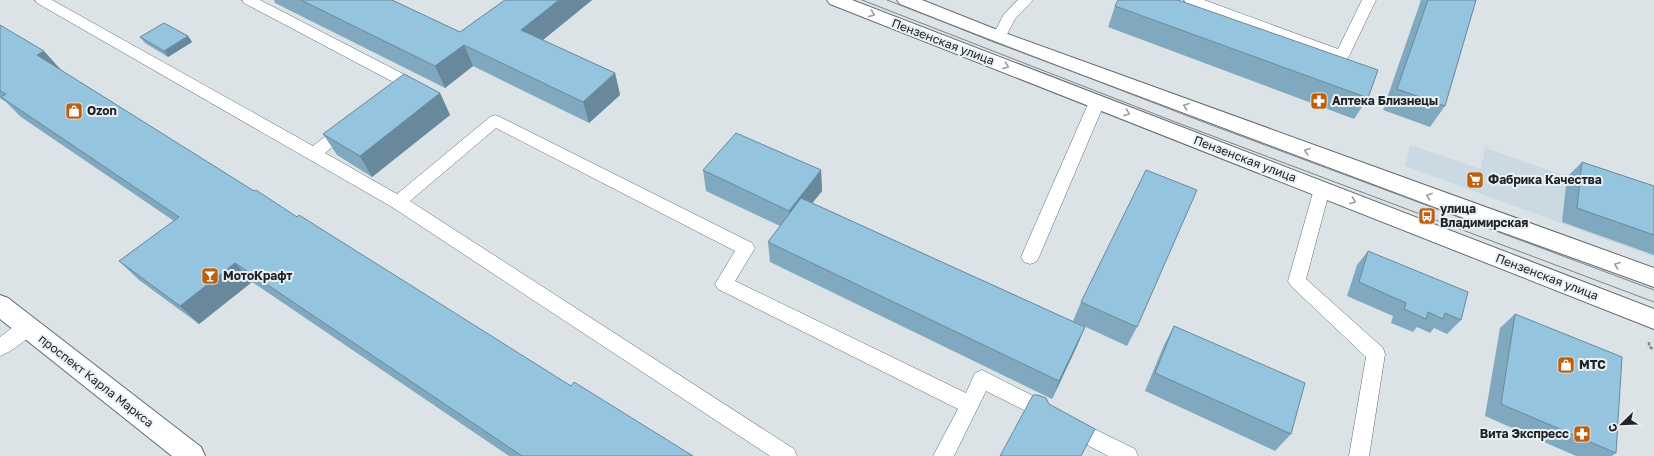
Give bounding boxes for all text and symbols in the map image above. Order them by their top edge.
one-way arrow [869,10,876,18]
street label: Пензенская улица [890,15,997,68]
one-way arrow [1003,62,1010,70]
pharmacy icon: Аптека Близнецы [1309,91,1329,111]
place label: Аптека Близнецы [1332,93,1438,108]
shop icon: Ozon [64,101,84,121]
one-way arrow [1182,102,1189,111]
place label: Ozon [87,103,117,118]
one-way arrow [1124,109,1131,117]
street label: Пензенская улица [1192,132,1299,185]
one-way arrow [1304,148,1311,156]
supermarket icon: Фабрика Качества [1465,170,1485,190]
place label: Фабрика Качества [1488,172,1602,187]
one-way arrow [1426,193,1433,201]
one-way arrow [1350,196,1357,204]
place label: улица Владимирская [1440,201,1528,230]
bus stop icon: улица Владимирская [1417,206,1437,226]
street label: Пензенская улица [1494,250,1601,303]
one-way arrow [1614,261,1621,269]
bar icon: МотоКрафт [200,266,220,286]
place label: МотоКрафт [223,268,293,283]
street label: проспект Карла Маркса [36,331,157,430]
shop icon: МТС [1556,355,1576,375]
place label: МТС [1579,357,1606,372]
north arrow [1602,404,1642,444]
text: С [1605,422,1620,434]
pharmacy icon: Вита Экспресс [1572,424,1592,444]
place label: Вита Экспресс [1480,426,1569,441]

